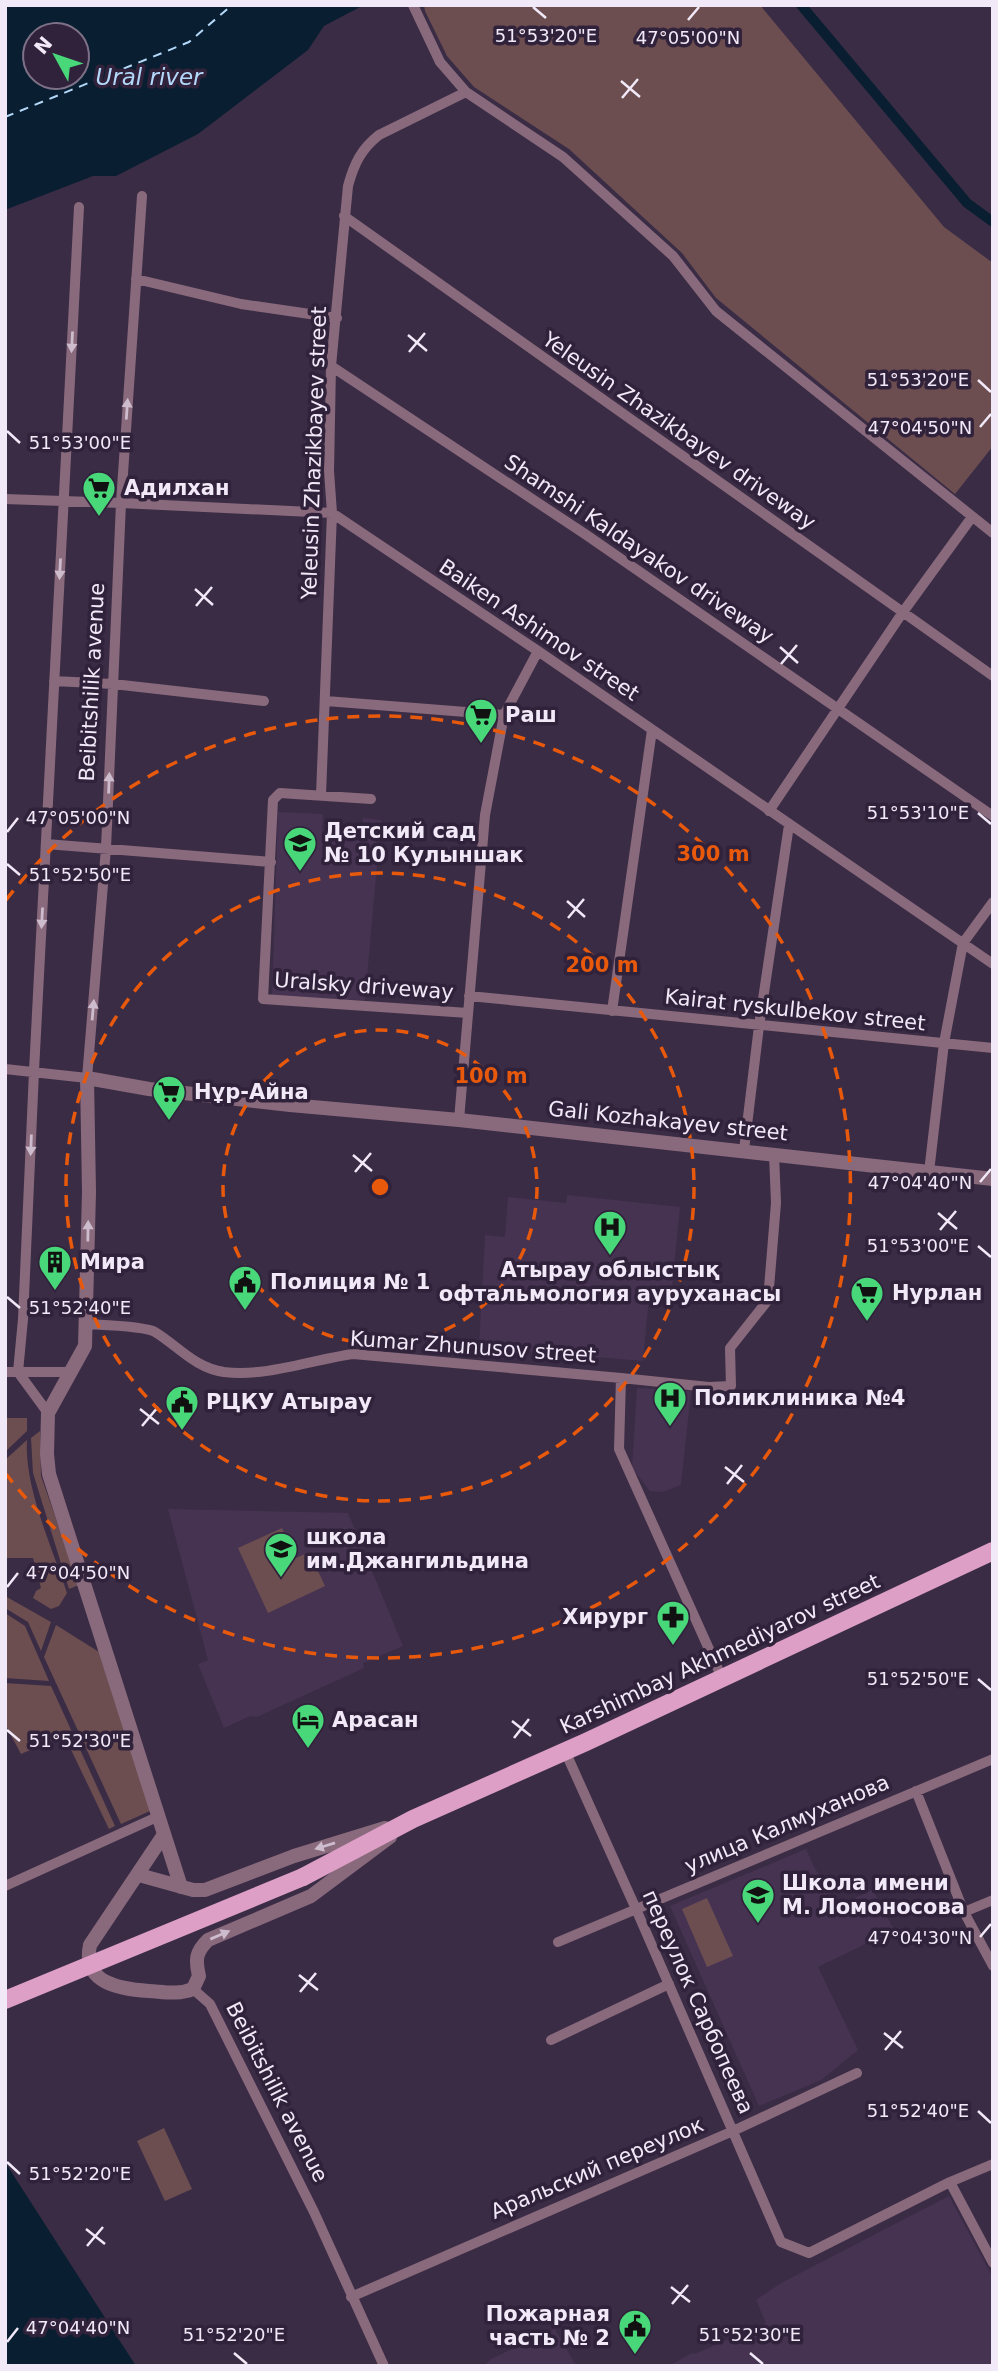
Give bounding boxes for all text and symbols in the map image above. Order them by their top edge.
north arrow [21,21,91,91]
text: 51°53'20"E [495,25,597,46]
text: 47°05'00"N [636,27,740,48]
text: N [29,32,57,58]
water label: Ural river [95,64,204,90]
street label: Yeleusin Zhazikbayev street [297,306,331,601]
street label: Yeleusin Zhazikbayev driveway [537,327,820,535]
one-way arrow [66,331,77,353]
text: 51°53'20"E [867,369,969,390]
one-way arrow [122,398,133,420]
text: 47°04'50"N [868,417,972,438]
text: 51°53'00"E [29,432,131,453]
street label: Shamshi Kaldayakov driveway [500,450,778,648]
supermarket icon: Адилхан [80,469,118,518]
place label: Адилхан [124,476,230,500]
street label: Baiken Ashimov street [435,554,643,706]
one-way arrow [55,558,66,580]
street label: Beibitshilik avenue [75,582,109,782]
supermarket icon: Раш [462,696,500,745]
place label: Раш [505,703,557,727]
one-way arrow [103,772,114,794]
text: 51°53'10"E [867,802,969,823]
text: 47°05'00"N [26,807,130,828]
place label: Детский сад № 10 Кулыншак [324,819,524,867]
school or university icon: Детский сад № 10 Кулыншак [281,824,319,873]
text: 300 m [676,842,750,866]
text: 51°52'50"E [29,864,131,885]
one-way arrow [36,908,47,930]
text: 200 m [565,953,639,977]
street label: Uralsky driveway [273,968,455,1004]
street label: Kairat ryskulbekov street [663,984,927,1036]
one-way arrow [88,998,99,1020]
text: 100 m [454,1064,528,1088]
supermarket icon: Нұр-Айна [150,1073,188,1122]
place label: Нұр-Айна [194,1080,309,1104]
street label: Gali Kozhakayev street [547,1096,789,1146]
one-way arrow [25,1135,36,1157]
text: 47°04'40"N [868,1172,972,1193]
centre of rings [368,1175,392,1199]
hospital icon: Атырау облыстық офтальмология ауруханасы [591,1208,629,1257]
one-way arrow [82,1220,94,1242]
text: 51°53'00"E [867,1235,969,1256]
building icon: Мира [36,1243,74,1292]
place label: Мира [80,1250,145,1274]
place label: Атырау облыстық офтальмология ауруханасы [439,1258,781,1306]
public building icon: Полиция № 1 [226,1263,264,1312]
place label: Полиция № 1 [270,1270,430,1294]
supermarket icon: Нурлан [848,1274,886,1323]
place label: Нурлан [892,1281,982,1305]
text: 51°52'40"E [29,1297,131,1318]
street label: Kumar Zhunusov street [349,1326,597,1368]
hospital icon: Поликлиника №4 [651,1379,689,1428]
public building icon: РЦКУ Атырау [163,1383,201,1432]
place label: Поликлиника №4 [694,1386,905,1410]
place label: РЦКУ Атырау [206,1390,372,1414]
place label: школа им.Джангильдина [306,1525,529,1573]
school or university icon: школа им.Джангильдина [262,1530,300,1579]
text: 47°04'50"N [26,1562,130,1583]
street label: Karshimbay Akhmediyarov street [556,1569,884,1739]
pharmacy icon: Хирург [654,1598,692,1647]
place label: Хирург [562,1605,648,1629]
text: 51°52'50"E [867,1668,969,1689]
hotel icon: Арасан [289,1701,327,1750]
place label: Арасан [332,1708,419,1732]
text: 51°52'30"E [29,1730,131,1751]
street label: улица Калмуханова [681,1770,893,1878]
one-way arrow [314,1841,335,1852]
place label: Школа имени М. Ломоносова [782,1871,965,1919]
school or university icon: Школа имени М. Ломоносова [739,1876,777,1925]
street label: переулок Сарбопеева [638,1886,758,2118]
text: 47°04'30"N [868,1927,972,1948]
one-way arrow [210,1929,231,1940]
street label: Beibitshilik avenue [221,1998,333,2186]
text: 51°52'40"E [867,2100,969,2121]
street label: Аральский переулок [487,2112,707,2224]
text: 51°52'20"E [29,2163,131,2184]
place label: Пожарная часть № 2 [486,2302,610,2350]
public building icon: Пожарная часть № 2 [616,2307,654,2356]
text: 47°04'40"N [26,2317,130,2338]
text: 51°52'20"E [183,2324,285,2345]
text: 51°52'30"E [699,2324,801,2345]

